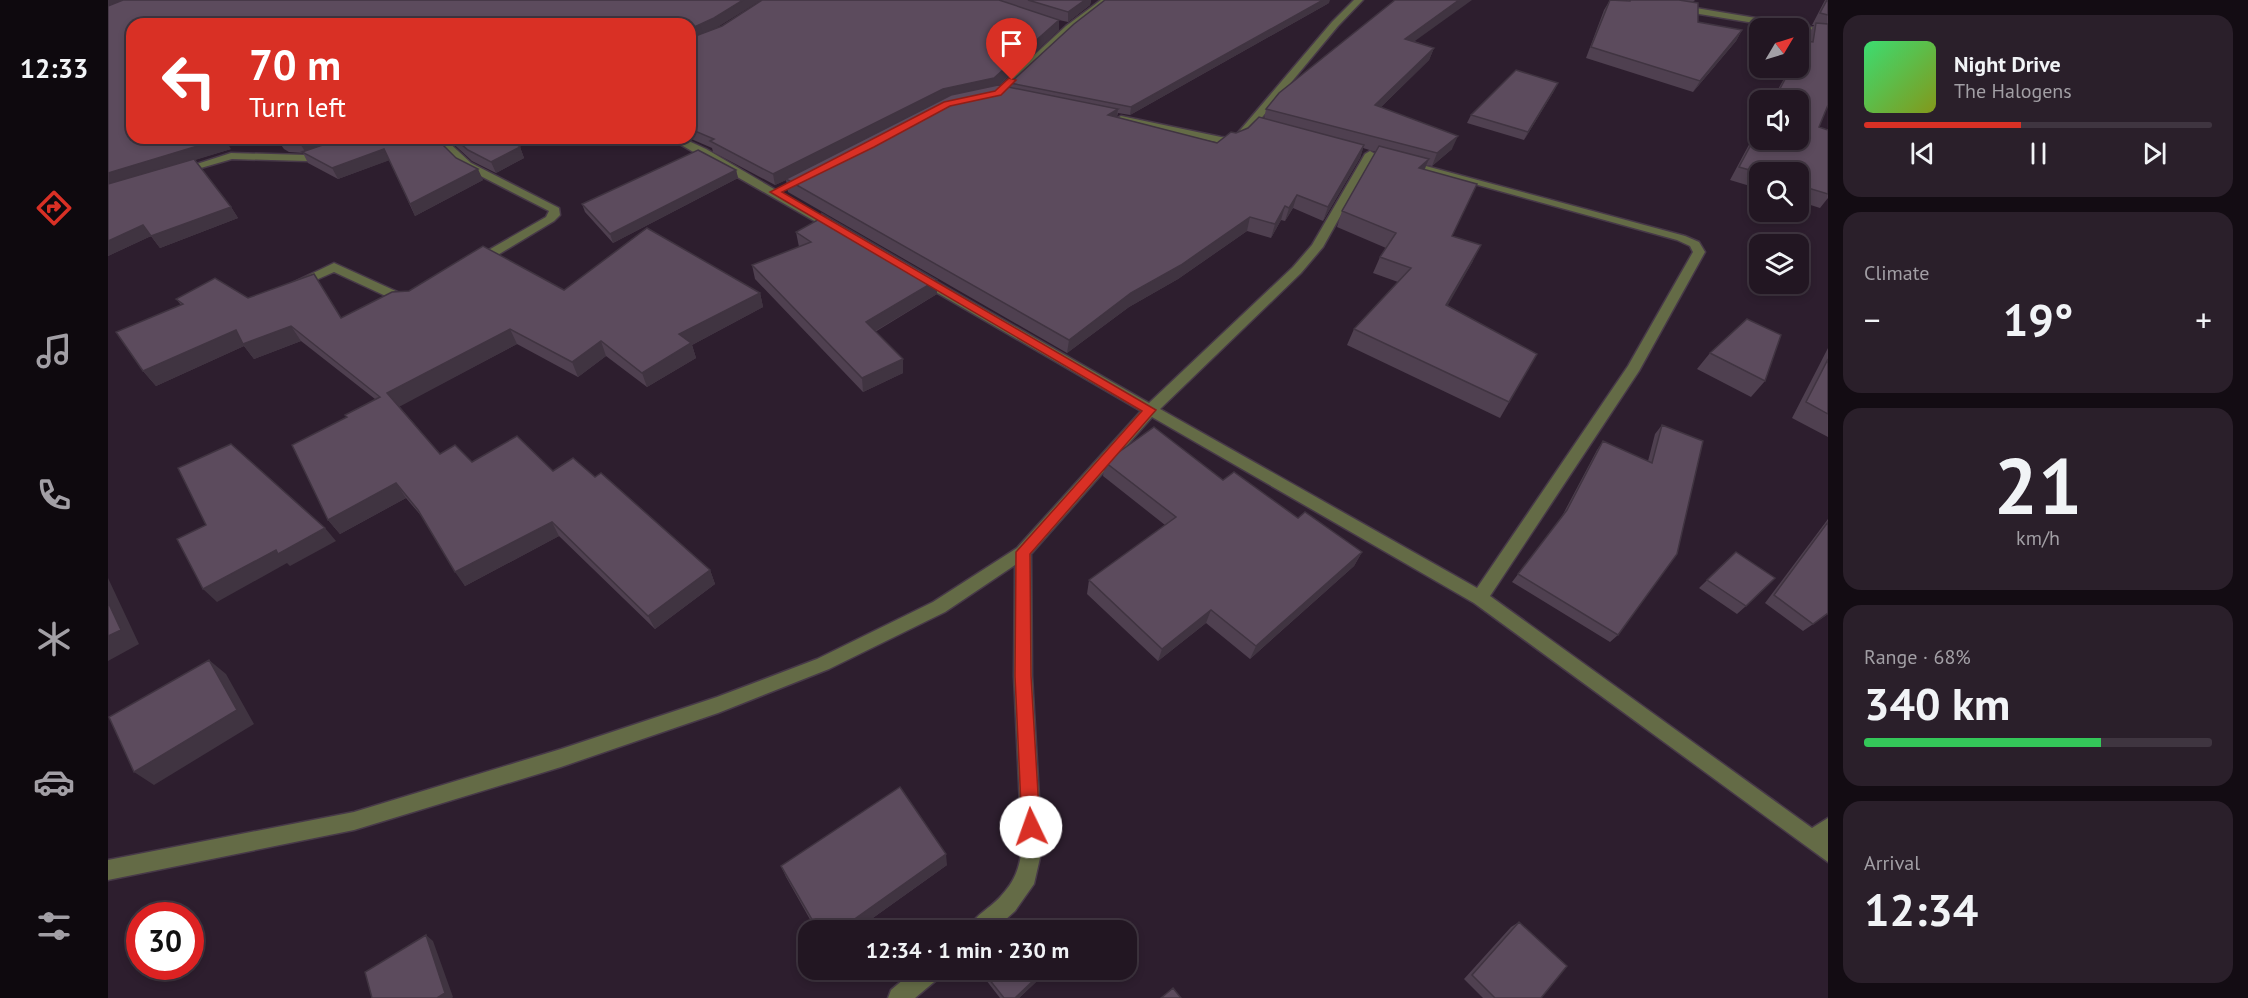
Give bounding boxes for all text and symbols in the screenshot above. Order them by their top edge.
pin [986,18,1037,80]
north arrow [1749,18,1809,78]
map controls [1749,18,1809,294]
icon: arrive [995,27,1028,60]
text: 70 m [249,37,341,92]
icon: left [150,42,228,120]
text: Night Drive [1954,50,2061,78]
text: 12:33 [20,51,88,85]
text: The Halogens [1954,78,2072,104]
text: Turn left [249,90,346,124]
button: sound [1749,90,1809,150]
icon: previous [1906,137,1939,170]
icon: pause [2022,137,2055,170]
icon: next [2138,137,2171,170]
button: search [1749,162,1809,222]
icon: directions [33,187,75,229]
button: layers [1749,234,1809,294]
text: Climate [1864,260,1930,286]
text: 19° [2003,290,2073,348]
text: − [1864,298,1881,341]
text: + [2195,298,2212,341]
icon: music [33,330,75,372]
text: 21 [1994,435,2082,536]
icon: phone [33,474,75,516]
text: km/h [2016,525,2060,551]
icon: climate [33,618,75,660]
text: Range · 68% [1864,644,1971,670]
text: 340 km [1864,674,2010,732]
icon: car [33,761,75,803]
position arrow [999,795,1063,859]
text: Arrival [1864,850,1920,876]
text: 12:34 [1864,880,1978,938]
speed limit sign: 30 [126,902,204,980]
icon: filters [33,905,75,947]
text: 12:34 · 1 min · 230 m [866,936,1069,964]

